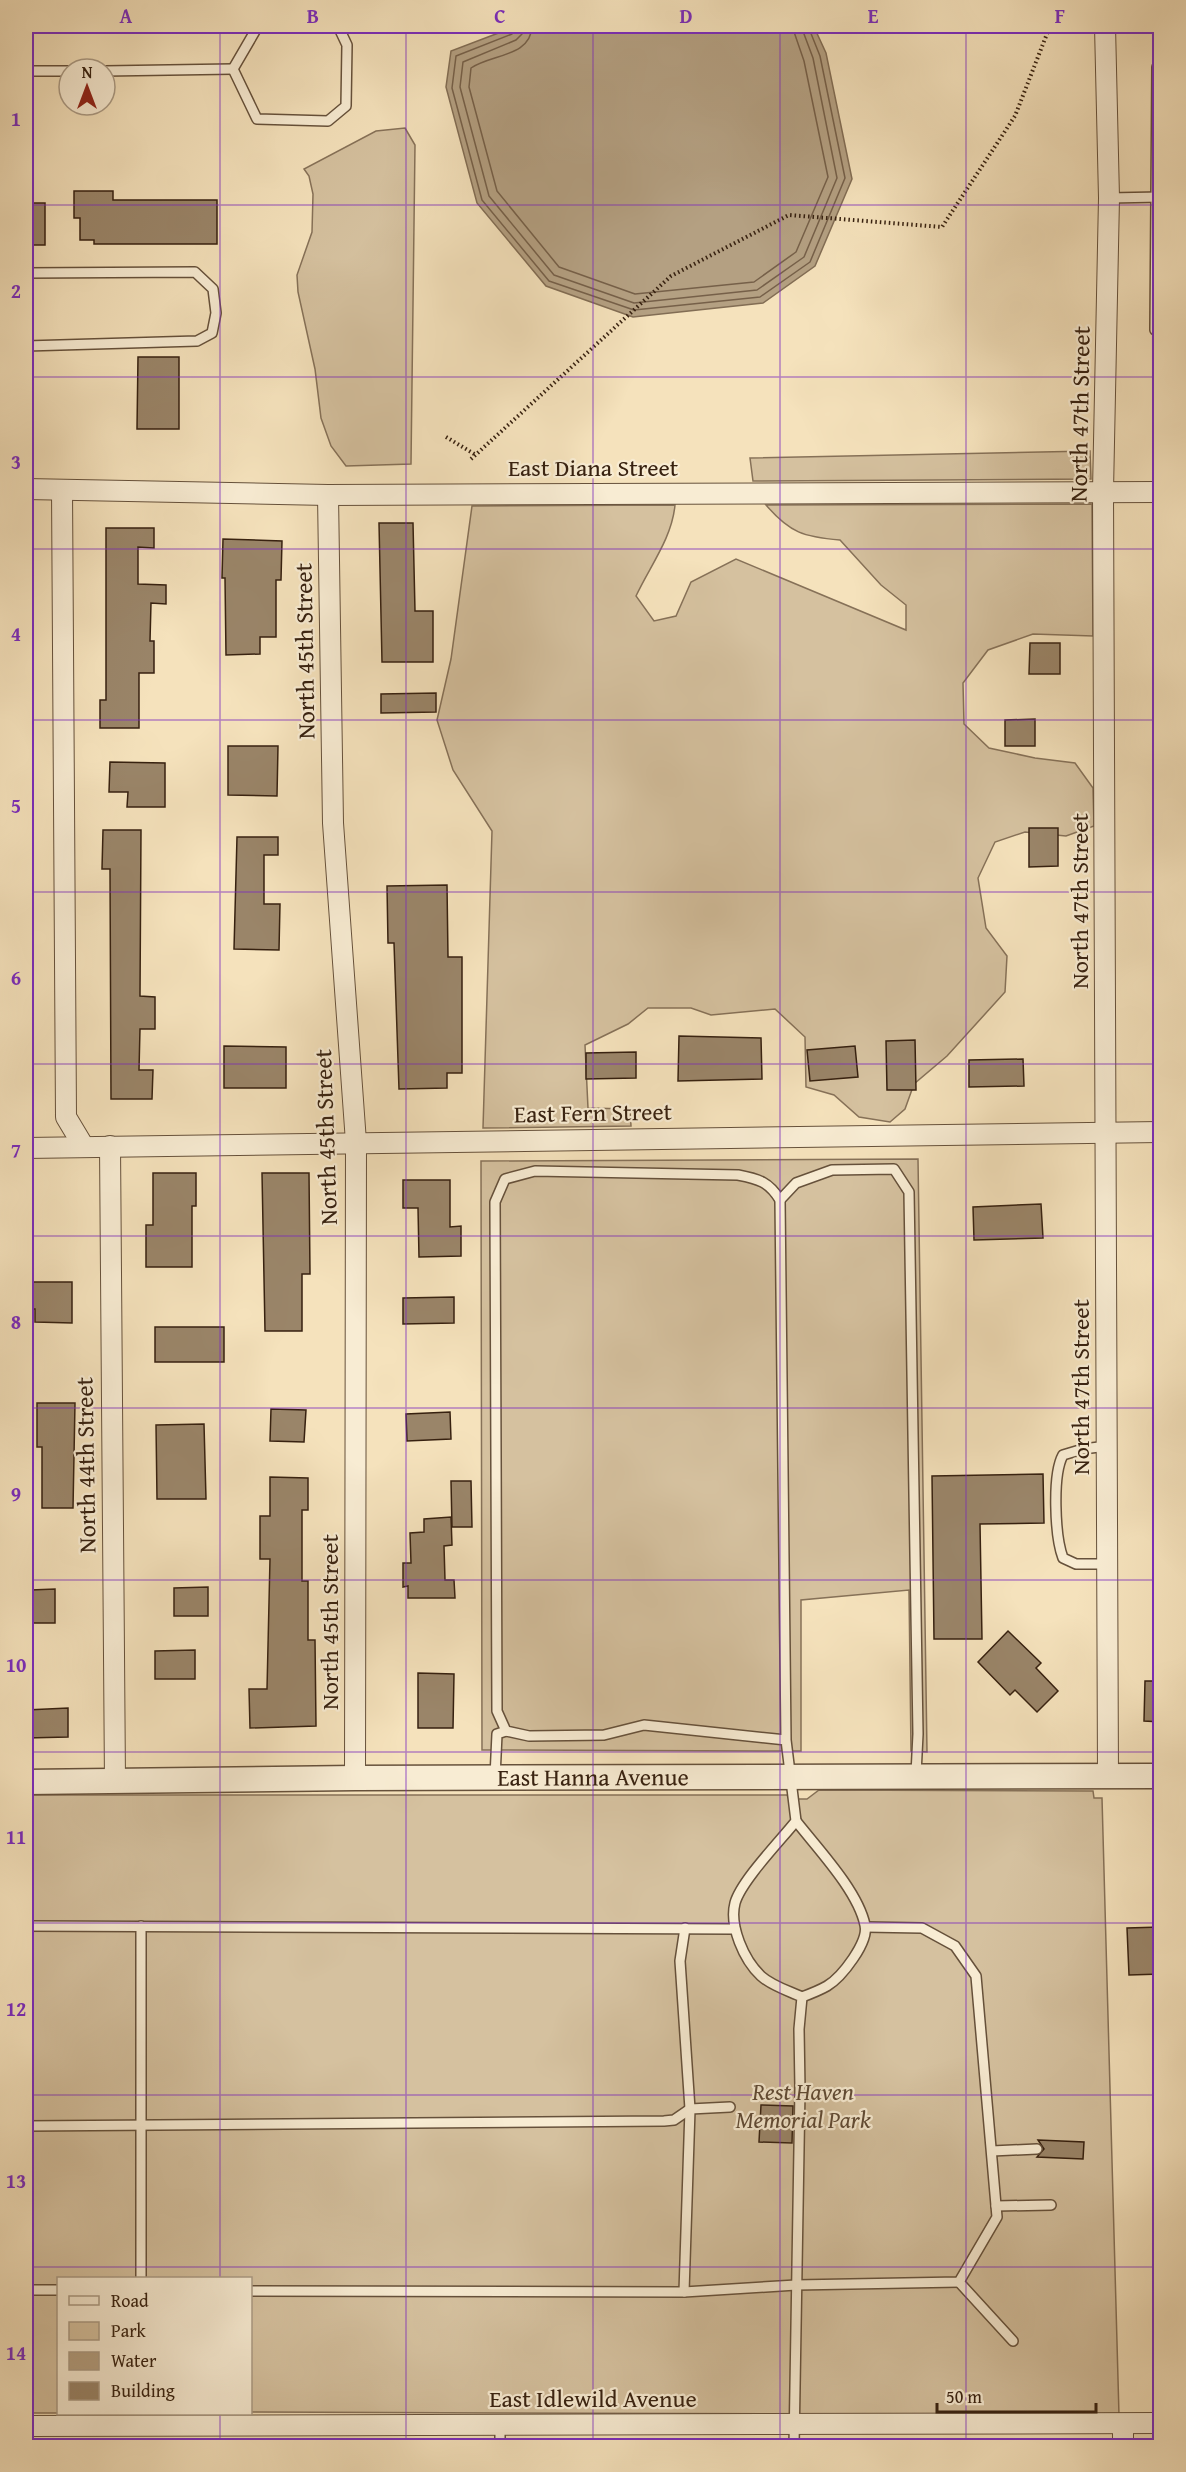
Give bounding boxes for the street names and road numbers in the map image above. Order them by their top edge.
street label: North 47th Street [1060,325,1099,502]
street label: East Diana Street [508,450,679,485]
street label: North 45th Street [285,562,324,739]
street label: North 47th Street [1062,812,1097,989]
street label: North 45th Street [305,1048,346,1226]
street label: East Fern Street [514,1094,673,1131]
street label: North 47th Street [1063,1298,1098,1475]
street label: North 44th Street [66,1376,105,1553]
street label: North 45th Street [312,1533,347,1710]
street label: East Hanna Avenue [497,1759,689,1795]
street label: East Idlewild Avenue [489,2381,697,2416]

